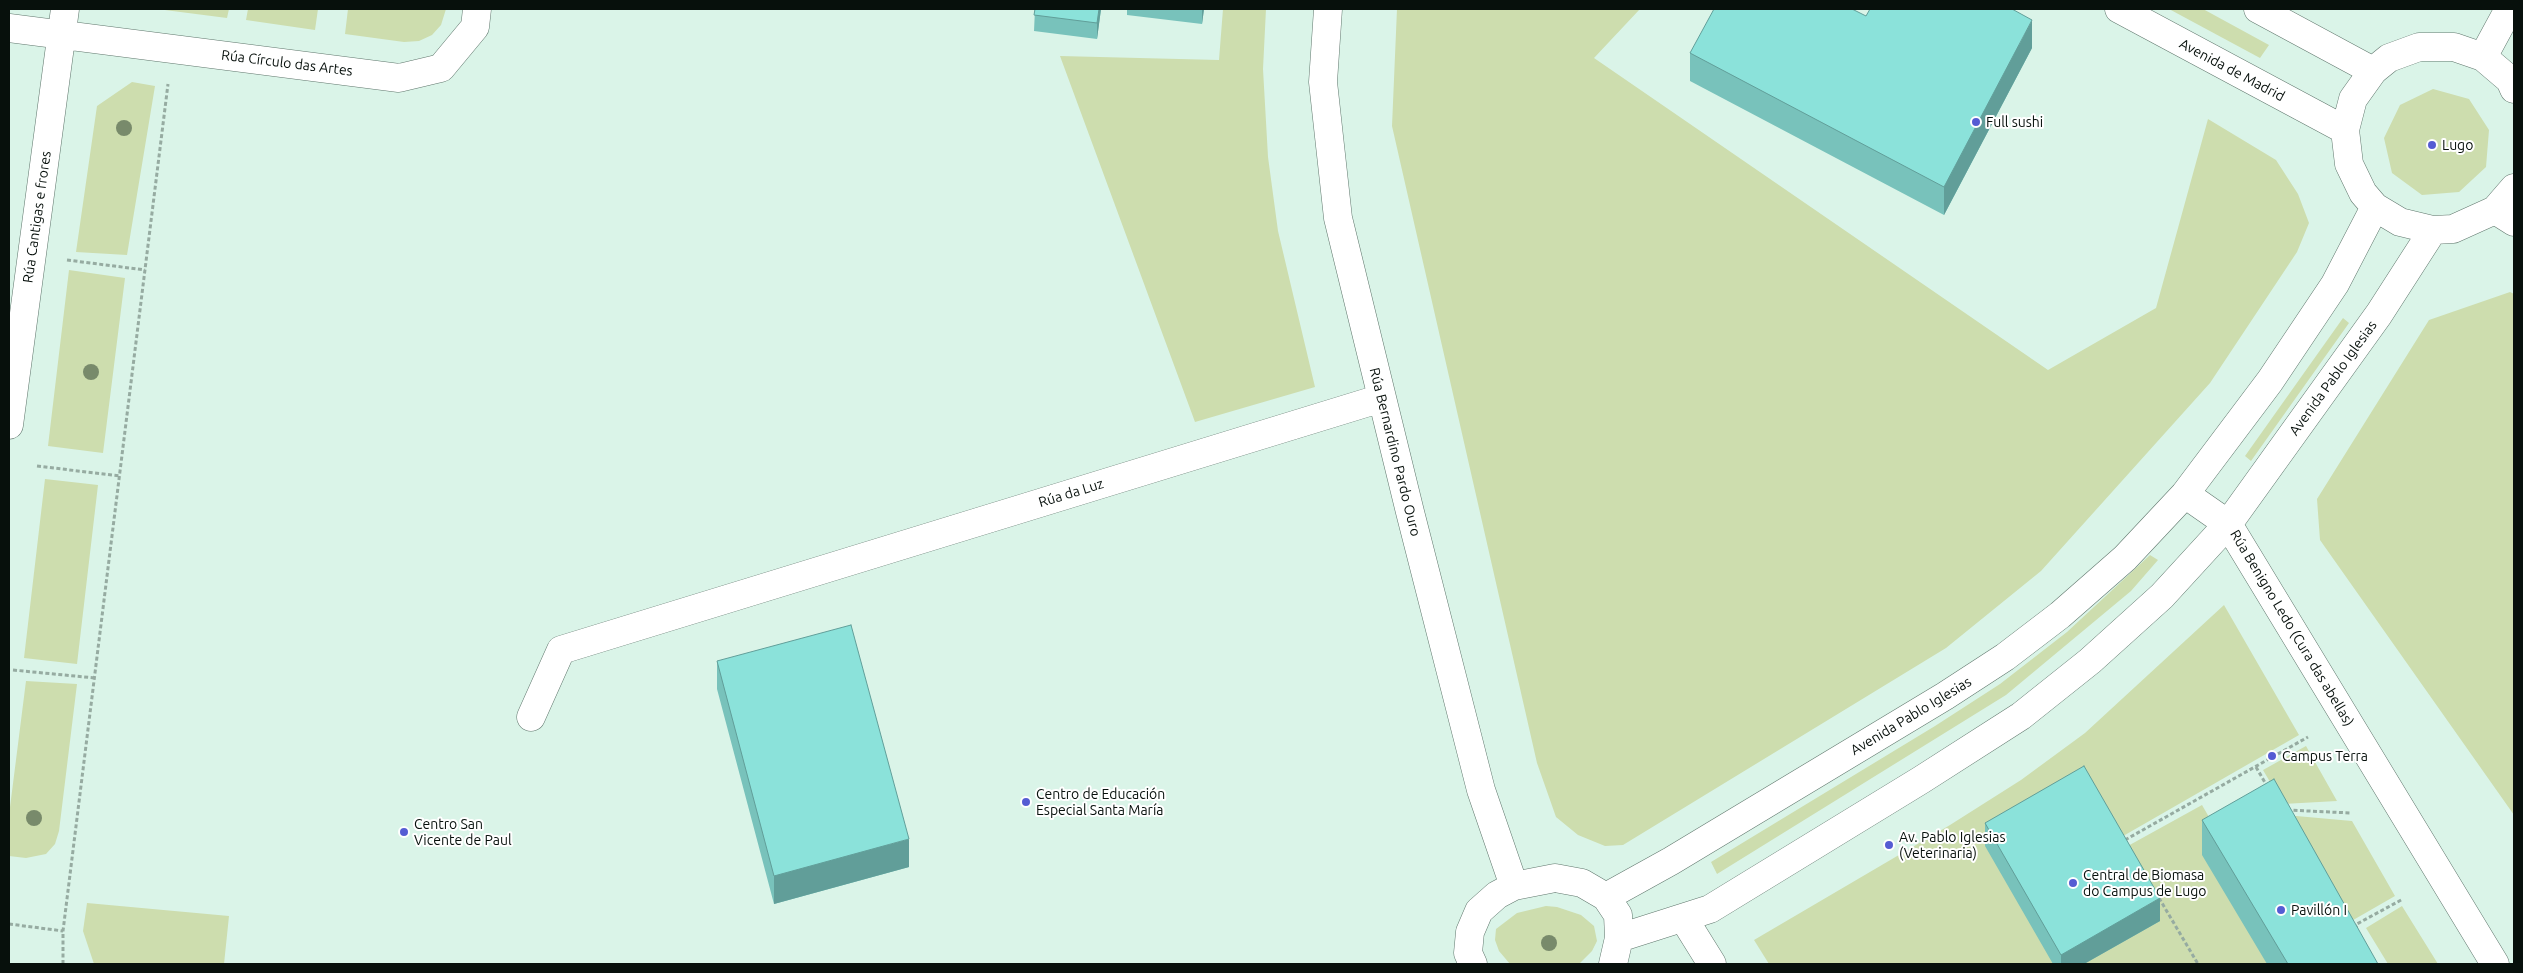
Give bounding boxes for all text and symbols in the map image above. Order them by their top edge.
street label: Avenida de Madrid [2176,35,2288,105]
street label: Rúa Círculo das Artes [220,47,354,79]
place label: Full sushi [1986,114,2043,130]
marker: Full sushi [1970,116,1982,128]
place label: Lugo [2442,137,2473,153]
marker: Lugo [2426,139,2438,151]
street label: Rúa Cantigas e frores [19,150,55,284]
street label: Avenida Pablo Iglesias [2286,317,2380,439]
street label: Rúa Bernardino Pardo Ouro [1366,366,1424,538]
street label: Rúa da Luz [1036,475,1106,511]
street label: Rúa Benigno Ledo (Cura das abellas) [2227,527,2357,729]
street label: Avenida Pablo Iglesias [1848,673,1974,759]
place label: Campus Terra [2282,748,2368,764]
marker: Campus Terra [2266,750,2278,762]
place label: Centro de Educación Especial Santa María [1036,786,1165,819]
marker: Centro de Educación Especial Santa María [1020,796,1032,808]
place label: Centro San Vicente de Paul [414,816,512,849]
marker: Centro San Vicente de Paul [398,826,410,838]
place label: Av. Pablo Iglesias (Veterinaria) [1899,829,2005,862]
marker: Av. Pablo Iglesias (Veterinaria) [1883,839,1895,851]
place label: Central de Biomasa do Campus de Lugo [2083,867,2206,900]
marker: Central de Biomasa do Campus de Lugo [2067,877,2079,889]
place label: Pavillón I [2291,902,2347,918]
marker: Pavillón I [2275,904,2287,916]

